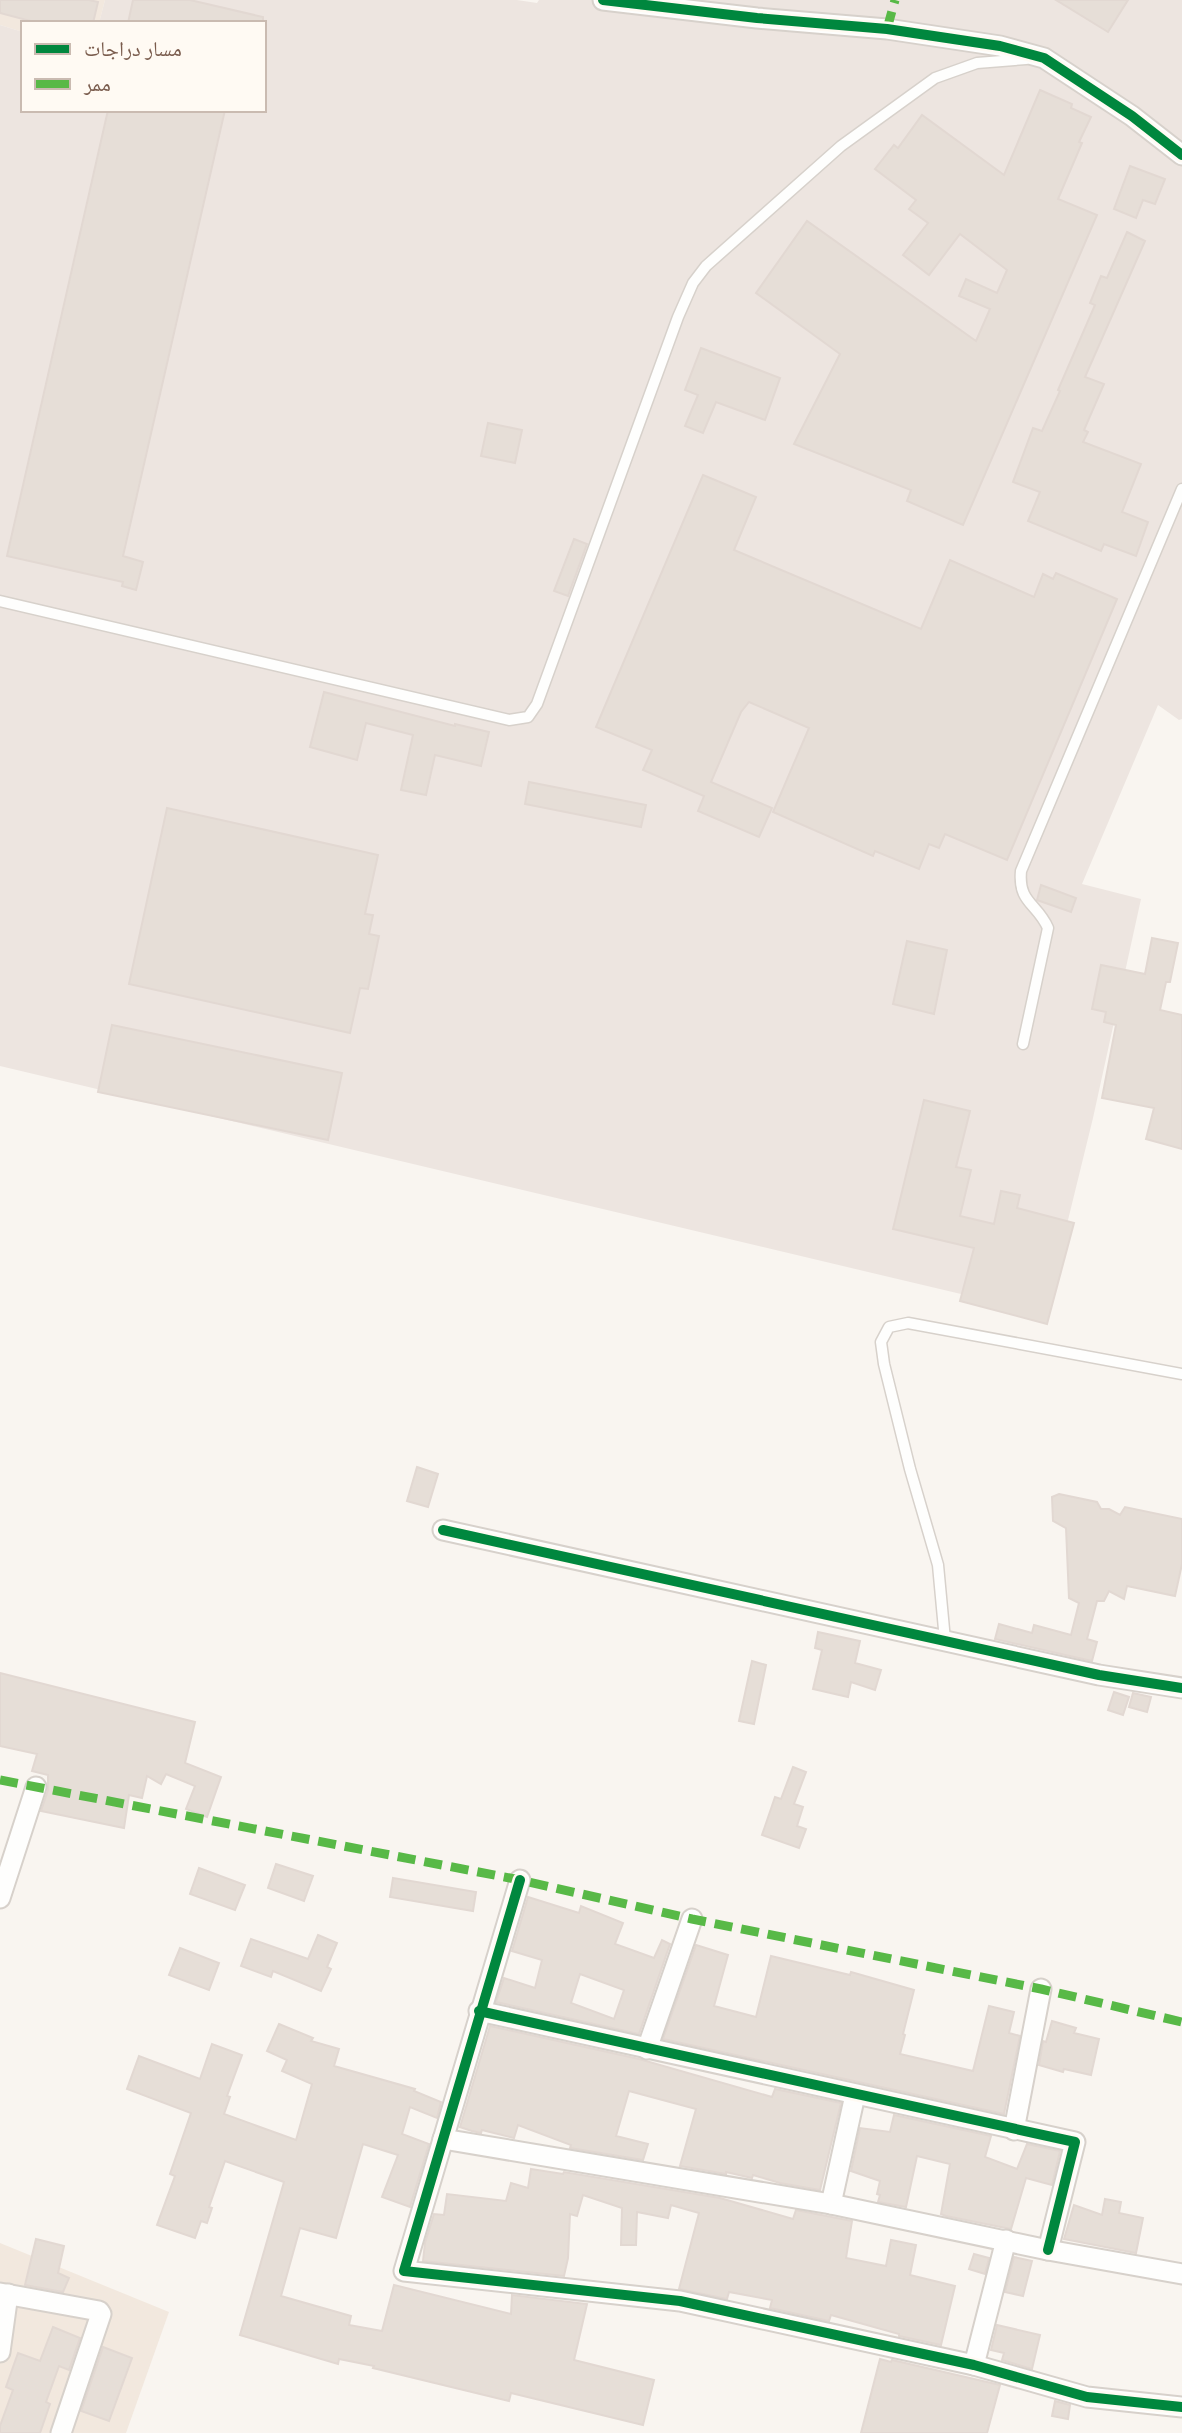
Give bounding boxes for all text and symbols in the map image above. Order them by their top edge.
legend [21,21,266,112]
text: مسار دراجات [84,35,182,60]
text: ممر [83,70,111,95]

